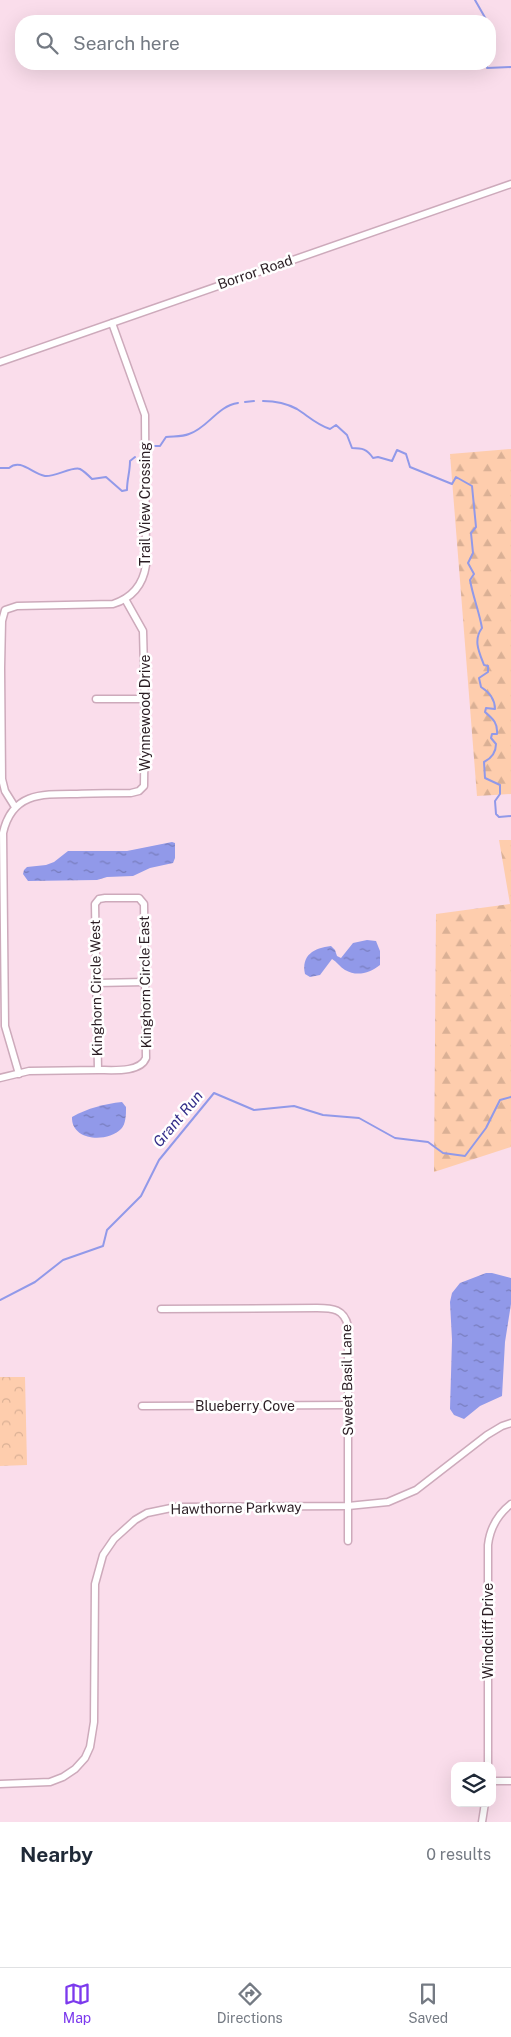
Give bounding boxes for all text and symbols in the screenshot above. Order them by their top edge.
search box [15,15,496,70]
icon: search [33,29,61,57]
text: Search here [73,32,180,54]
street label: Borror Road [215,252,295,292]
street label: Trail View Crossing [137,442,153,566]
street label: Wynnewood Drive [137,655,153,771]
street label: Kinghorn Circle East [136,916,154,1048]
street label: Kinghorn Circle West [87,920,105,1056]
water label: Grant Run [149,1087,206,1150]
street label: Sweet Basil Lane [338,1324,356,1436]
street label: Blueberry Cove [195,1398,295,1414]
street label: Hawthorne Parkway [170,1499,302,1517]
street label: Windcliff Drive [480,1583,496,1679]
map controls [451,1762,496,1807]
button: layers [451,1762,496,1807]
text: Nearby [20,1842,93,1867]
text: 0 results [426,1845,491,1864]
tab: Map [63,1980,91,2026]
tab: Directions [217,1980,283,2026]
tab: Saved [408,1980,448,2026]

